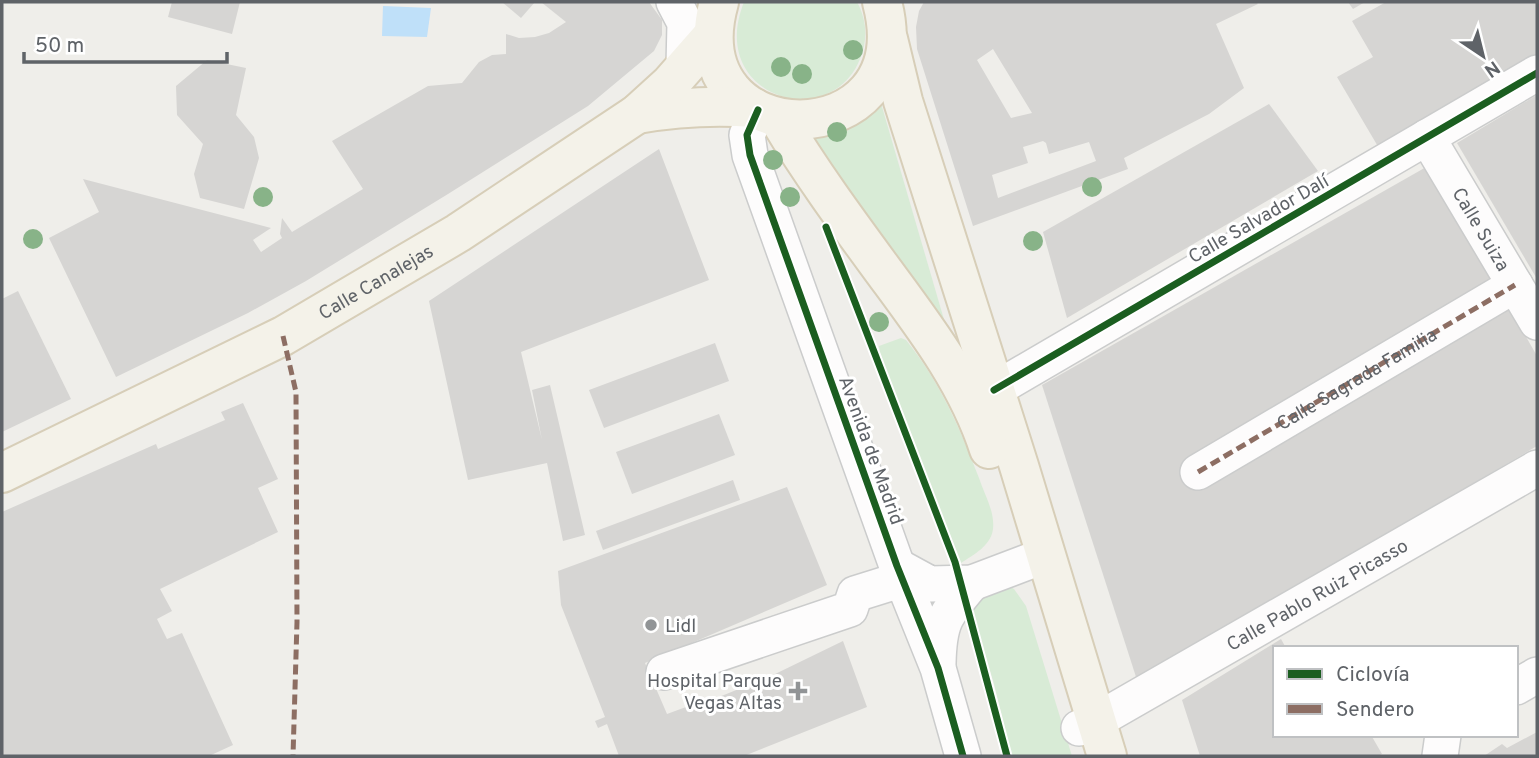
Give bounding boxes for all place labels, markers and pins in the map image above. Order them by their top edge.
place label: Lidl [665,615,696,639]
marker: Lidl [643,617,659,633]
place label: Hospital Parque Vegas Altas [647,670,782,716]
marker: Hospital Parque Vegas Altas [788,681,808,701]

